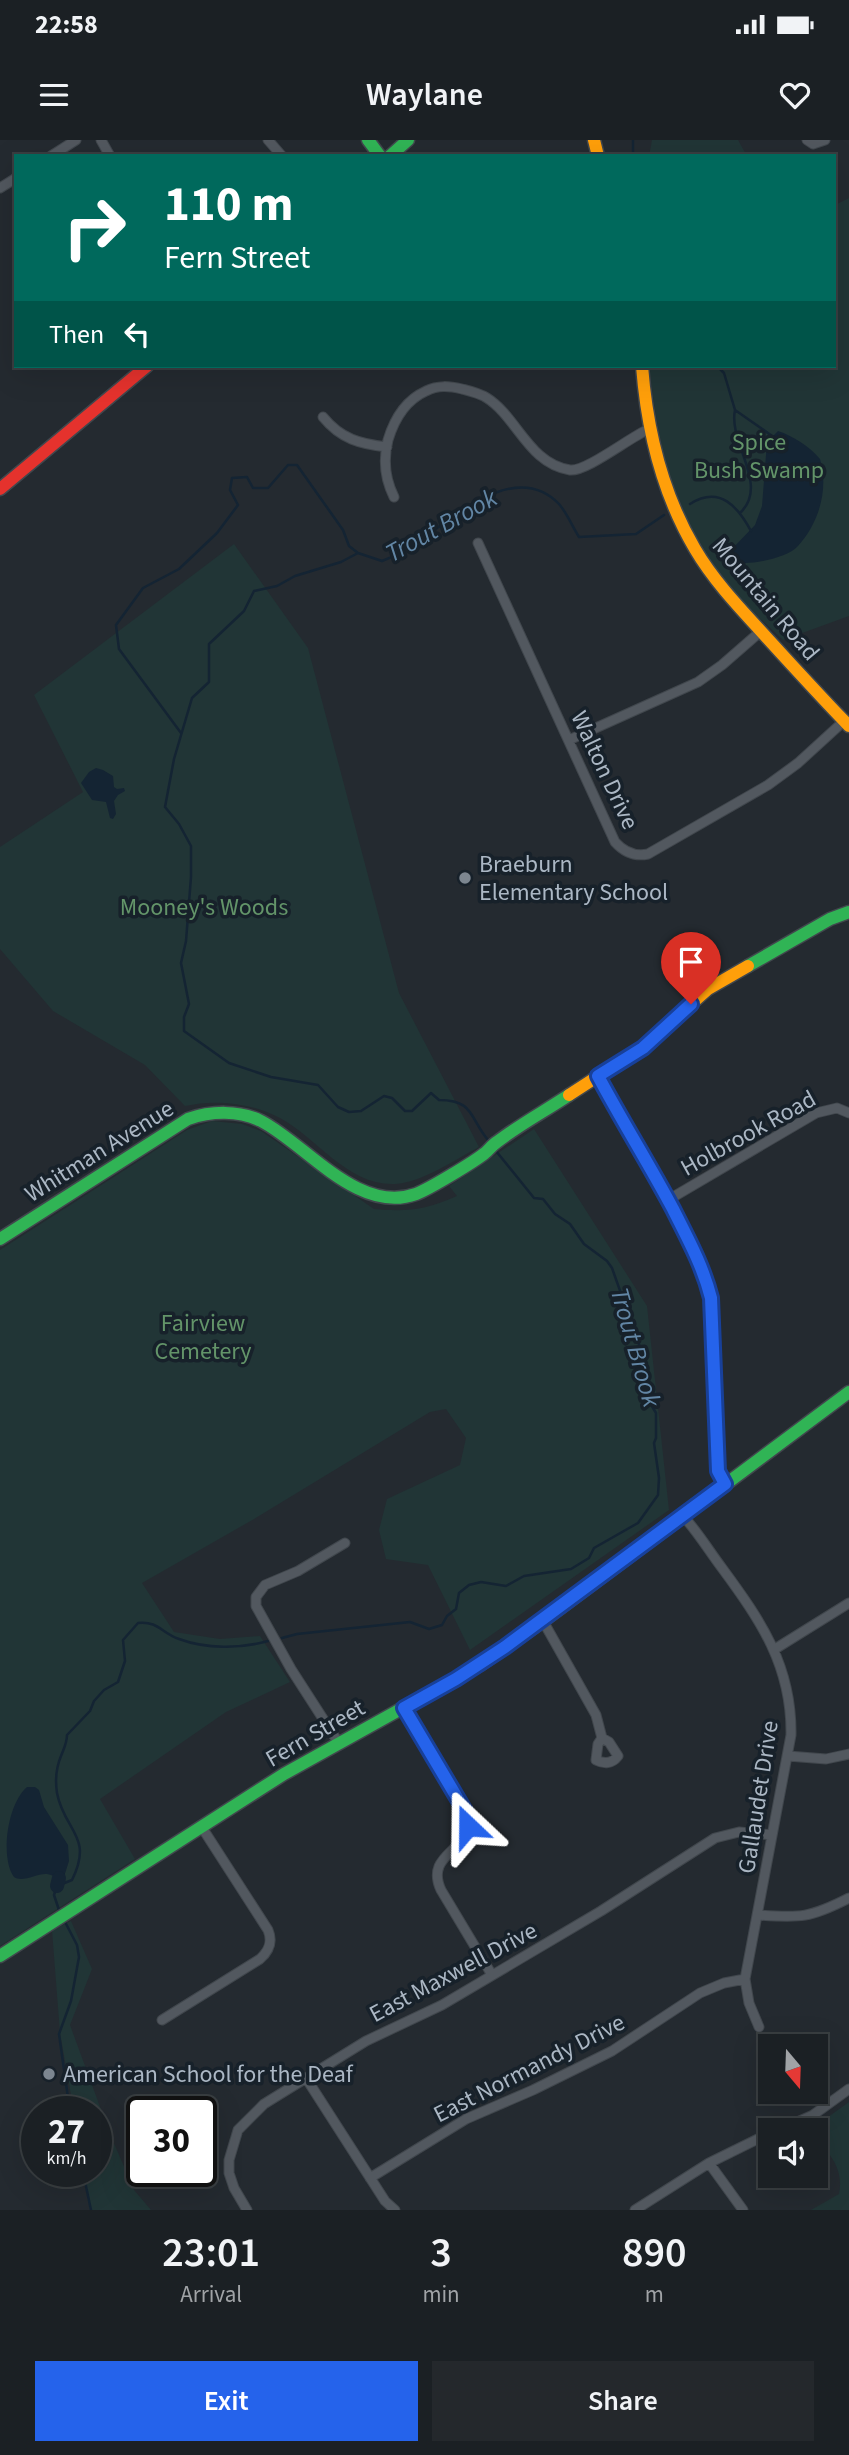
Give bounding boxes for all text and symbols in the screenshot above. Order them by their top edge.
text: 22:58 [35,6,98,43]
text: Waylane [366,72,483,118]
icon: menu [35,76,73,114]
icon: heart [776,76,814,114]
text: 110 m [164,170,293,240]
icon: right [49,182,140,273]
text: Fern Street [164,235,310,281]
icon: left [118,315,156,353]
text: Then [49,316,104,353]
park label: Spice Bush Swamp [694,425,824,488]
water label: Trout Brook [379,479,505,571]
street label: Mountain Road [703,530,828,669]
street label: Walton Drive [562,705,647,835]
place label: Braeburn Elementary School [479,847,668,910]
marker: Braeburn Elementary School [457,870,473,886]
park label: Mooney's Woods [120,890,288,925]
pin [661,932,721,1004]
icon: arrive [672,943,710,981]
street label: Holbrook Road [674,1082,822,1185]
street label: Whitman Avenue [18,1092,181,1211]
water label: Trout Brook [601,1283,670,1412]
park label: Fairview Cemetery [155,1306,252,1369]
street label: Fern Street [259,1691,372,1776]
street label: Gallaudet Drive [729,1718,788,1876]
position arrow [431,1789,505,1863]
street label: East Maxwell Drive [363,1913,543,2031]
street label: East Normandy Drive [427,2005,631,2132]
north arrow [758,2034,828,2104]
map controls [758,2034,828,2188]
place label: American School for the Deaf [63,2057,354,2092]
marker: American School for the Deaf [41,2066,57,2082]
speed limit sign: 30 [126,2096,217,2187]
text: 27 [48,2107,85,2157]
button: sound [758,2118,828,2188]
text: km/h [47,2146,86,2171]
text: 23:01 [162,2223,260,2283]
text: 3 [430,2223,452,2283]
text: 890 [622,2223,687,2283]
text: Arrival [180,2278,242,2311]
text: min [422,2278,460,2311]
text: m [645,2278,664,2311]
button: Exit [35,2361,418,2441]
button: Share [432,2361,814,2441]

